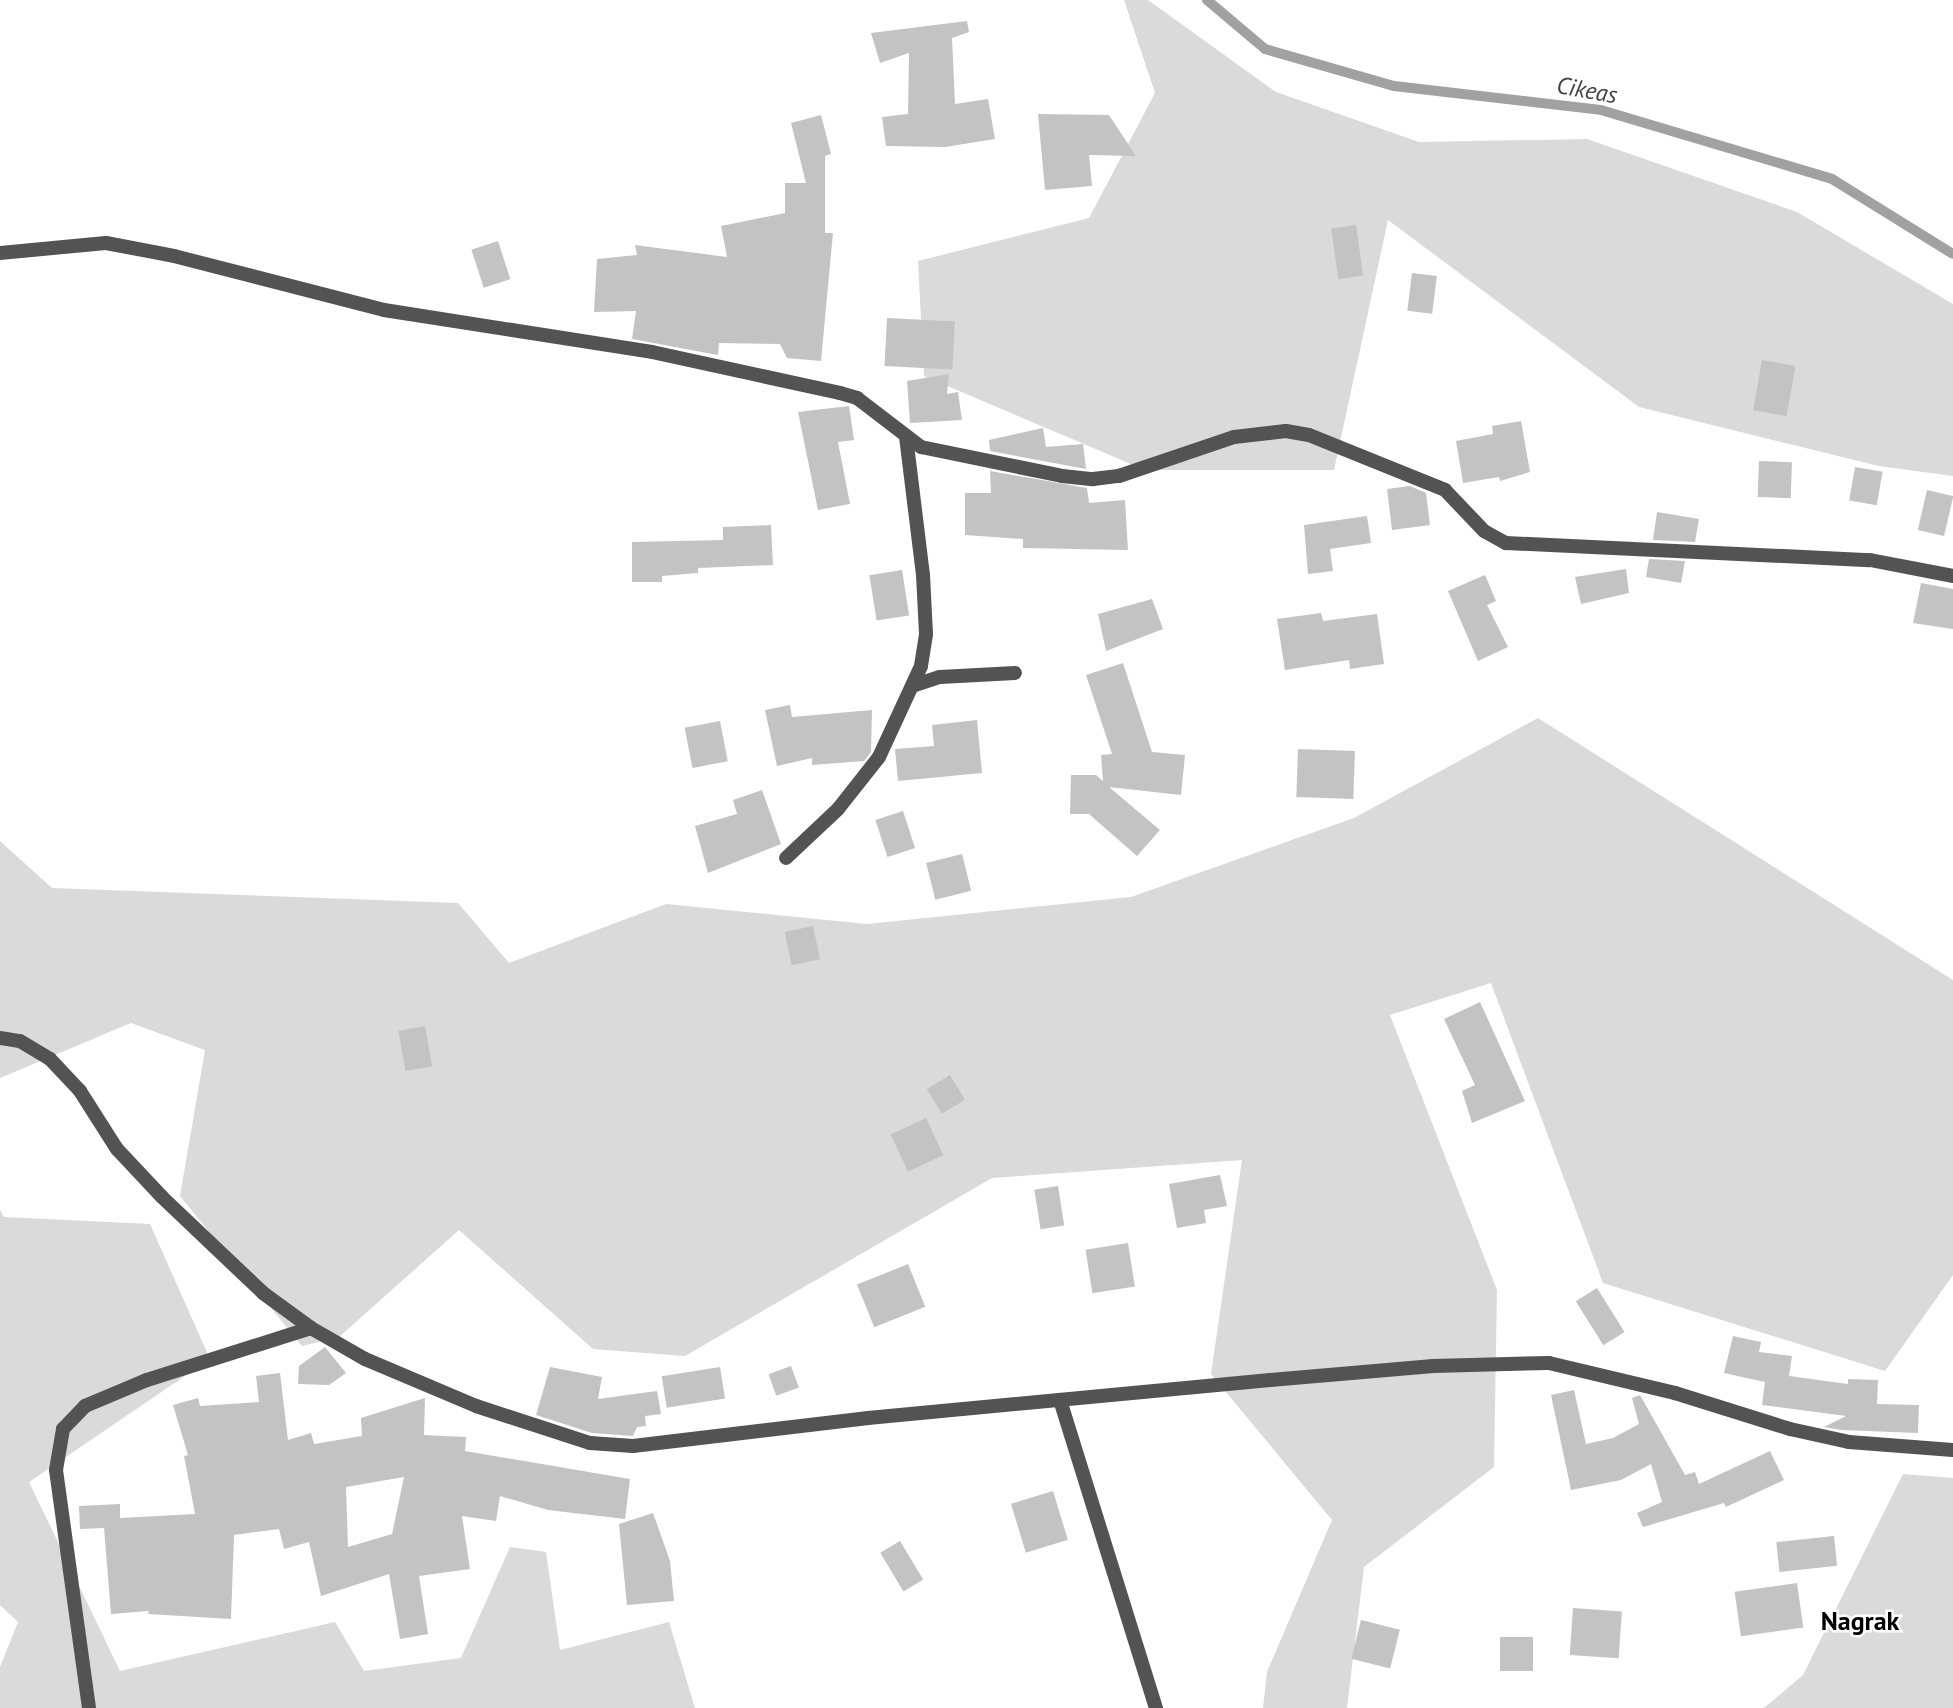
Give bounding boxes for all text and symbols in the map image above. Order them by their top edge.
water label: Cikeas [1554,70,1620,110]
district label: Nagrak [1821,1605,1899,1637]

